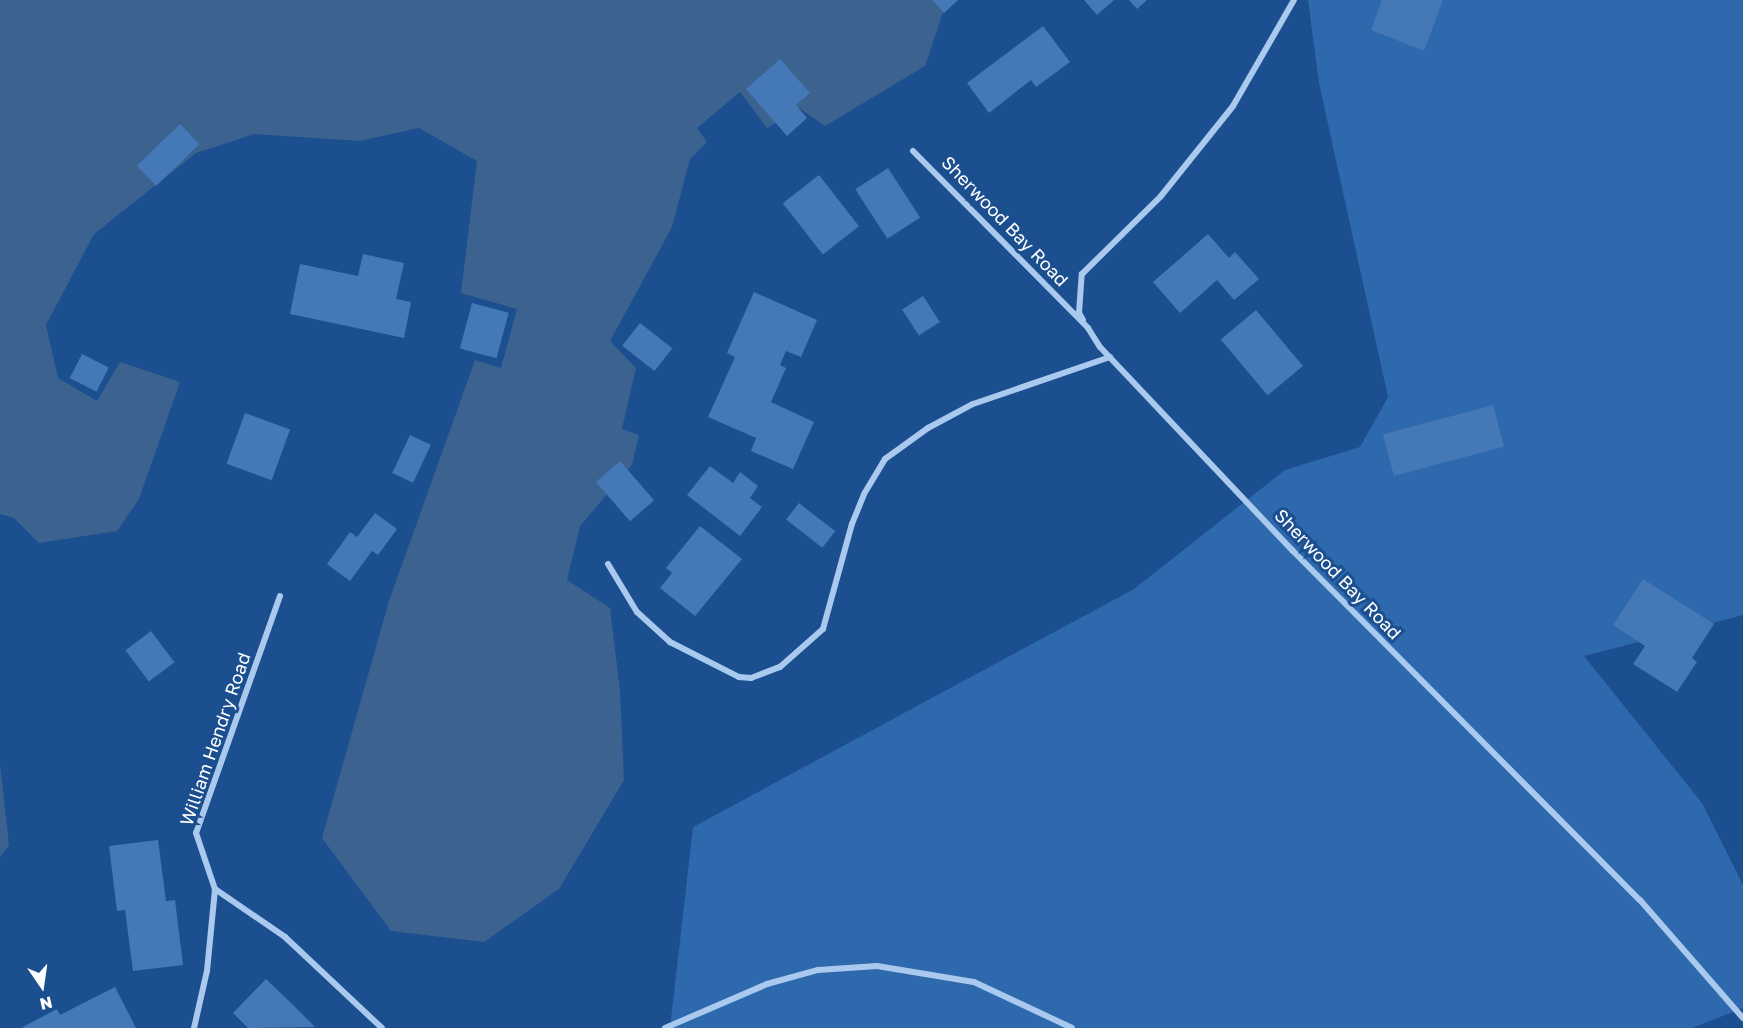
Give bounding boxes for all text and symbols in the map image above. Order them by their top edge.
street label: Sherwood Bay Road [937,151,1073,291]
street label: Sherwood Bay Road [1270,504,1406,644]
street label: William Hendry Road [175,650,255,828]
north arrow [12,956,72,1016]
text: N [38,992,54,1015]

